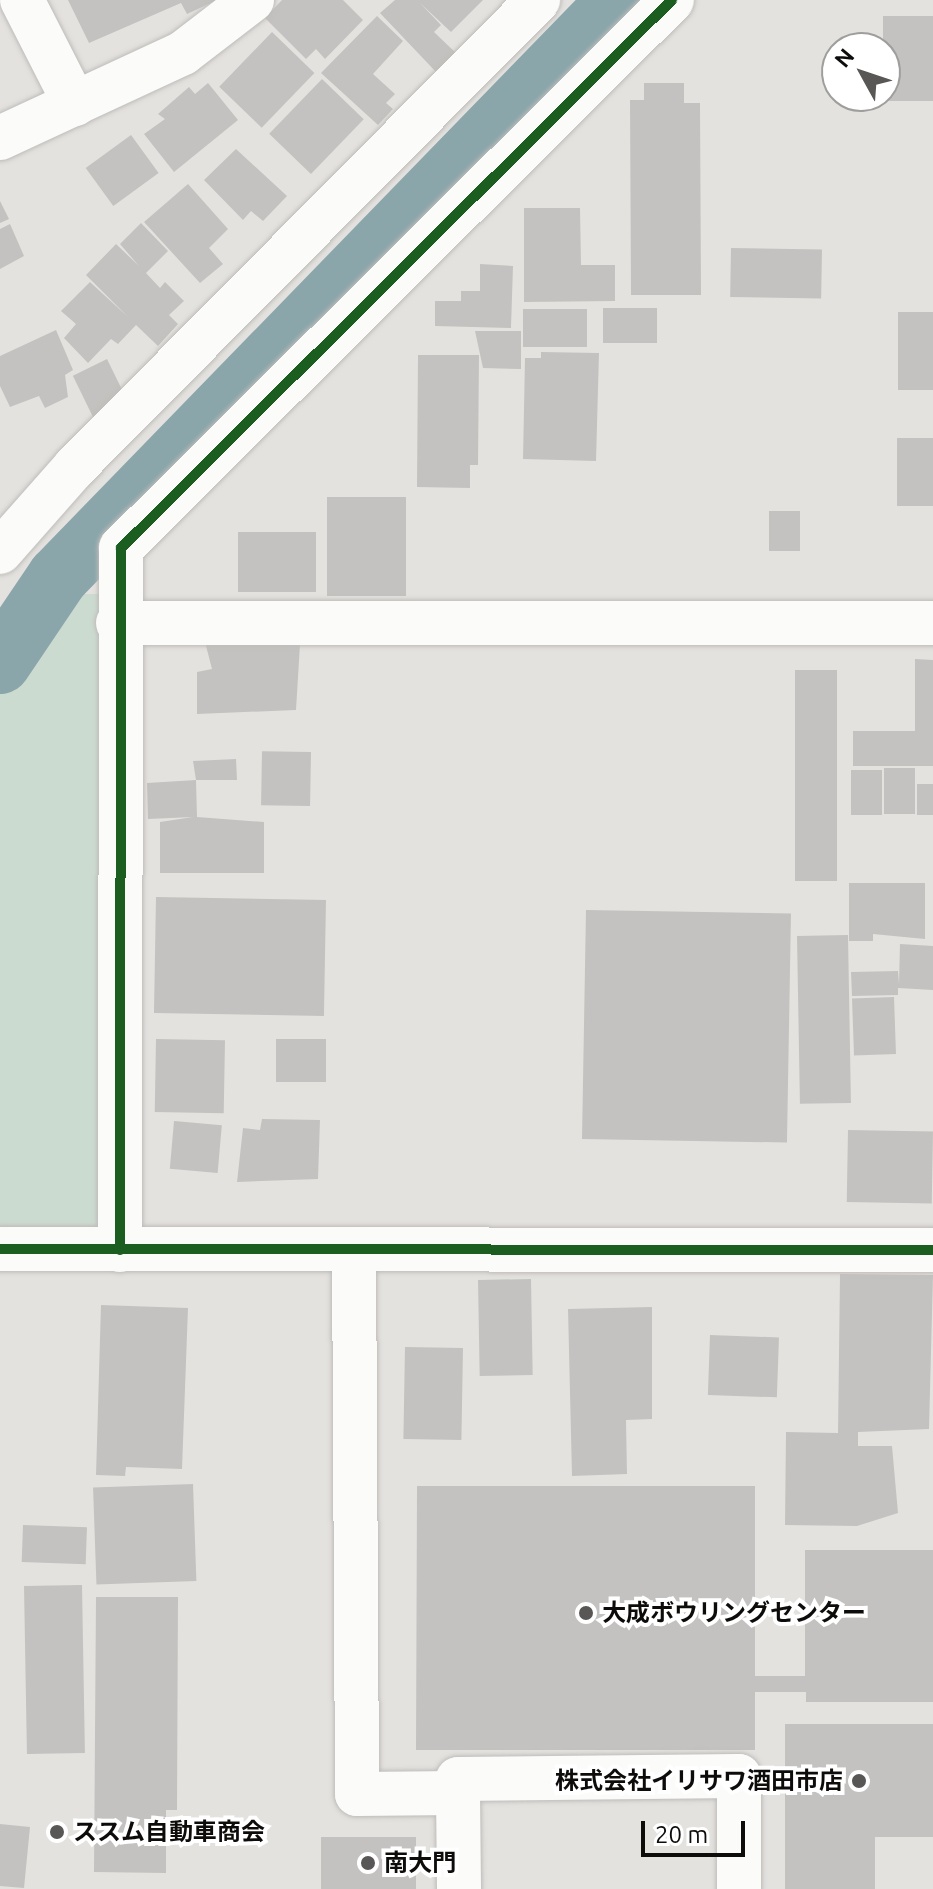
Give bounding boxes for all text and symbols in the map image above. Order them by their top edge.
north arrow [821,32,901,112]
text: N [829,43,859,72]
place label: 大成ボウリングセンター [602,1599,866,1627]
marker: 大成ボウリングセンター [577,1604,595,1622]
place label: 株式会社イリサワ酒田市店 [555,1767,843,1795]
marker: 株式会社イリサワ酒田市店 [850,1772,868,1790]
scale bar [645,1805,749,1855]
place label: ススム自動車商会 [73,1818,265,1846]
text: 20 m [655,1821,708,1848]
marker: ススム自動車商会 [48,1823,66,1841]
place label: 南大門 [384,1849,456,1877]
marker: 南大門 [359,1854,377,1872]

